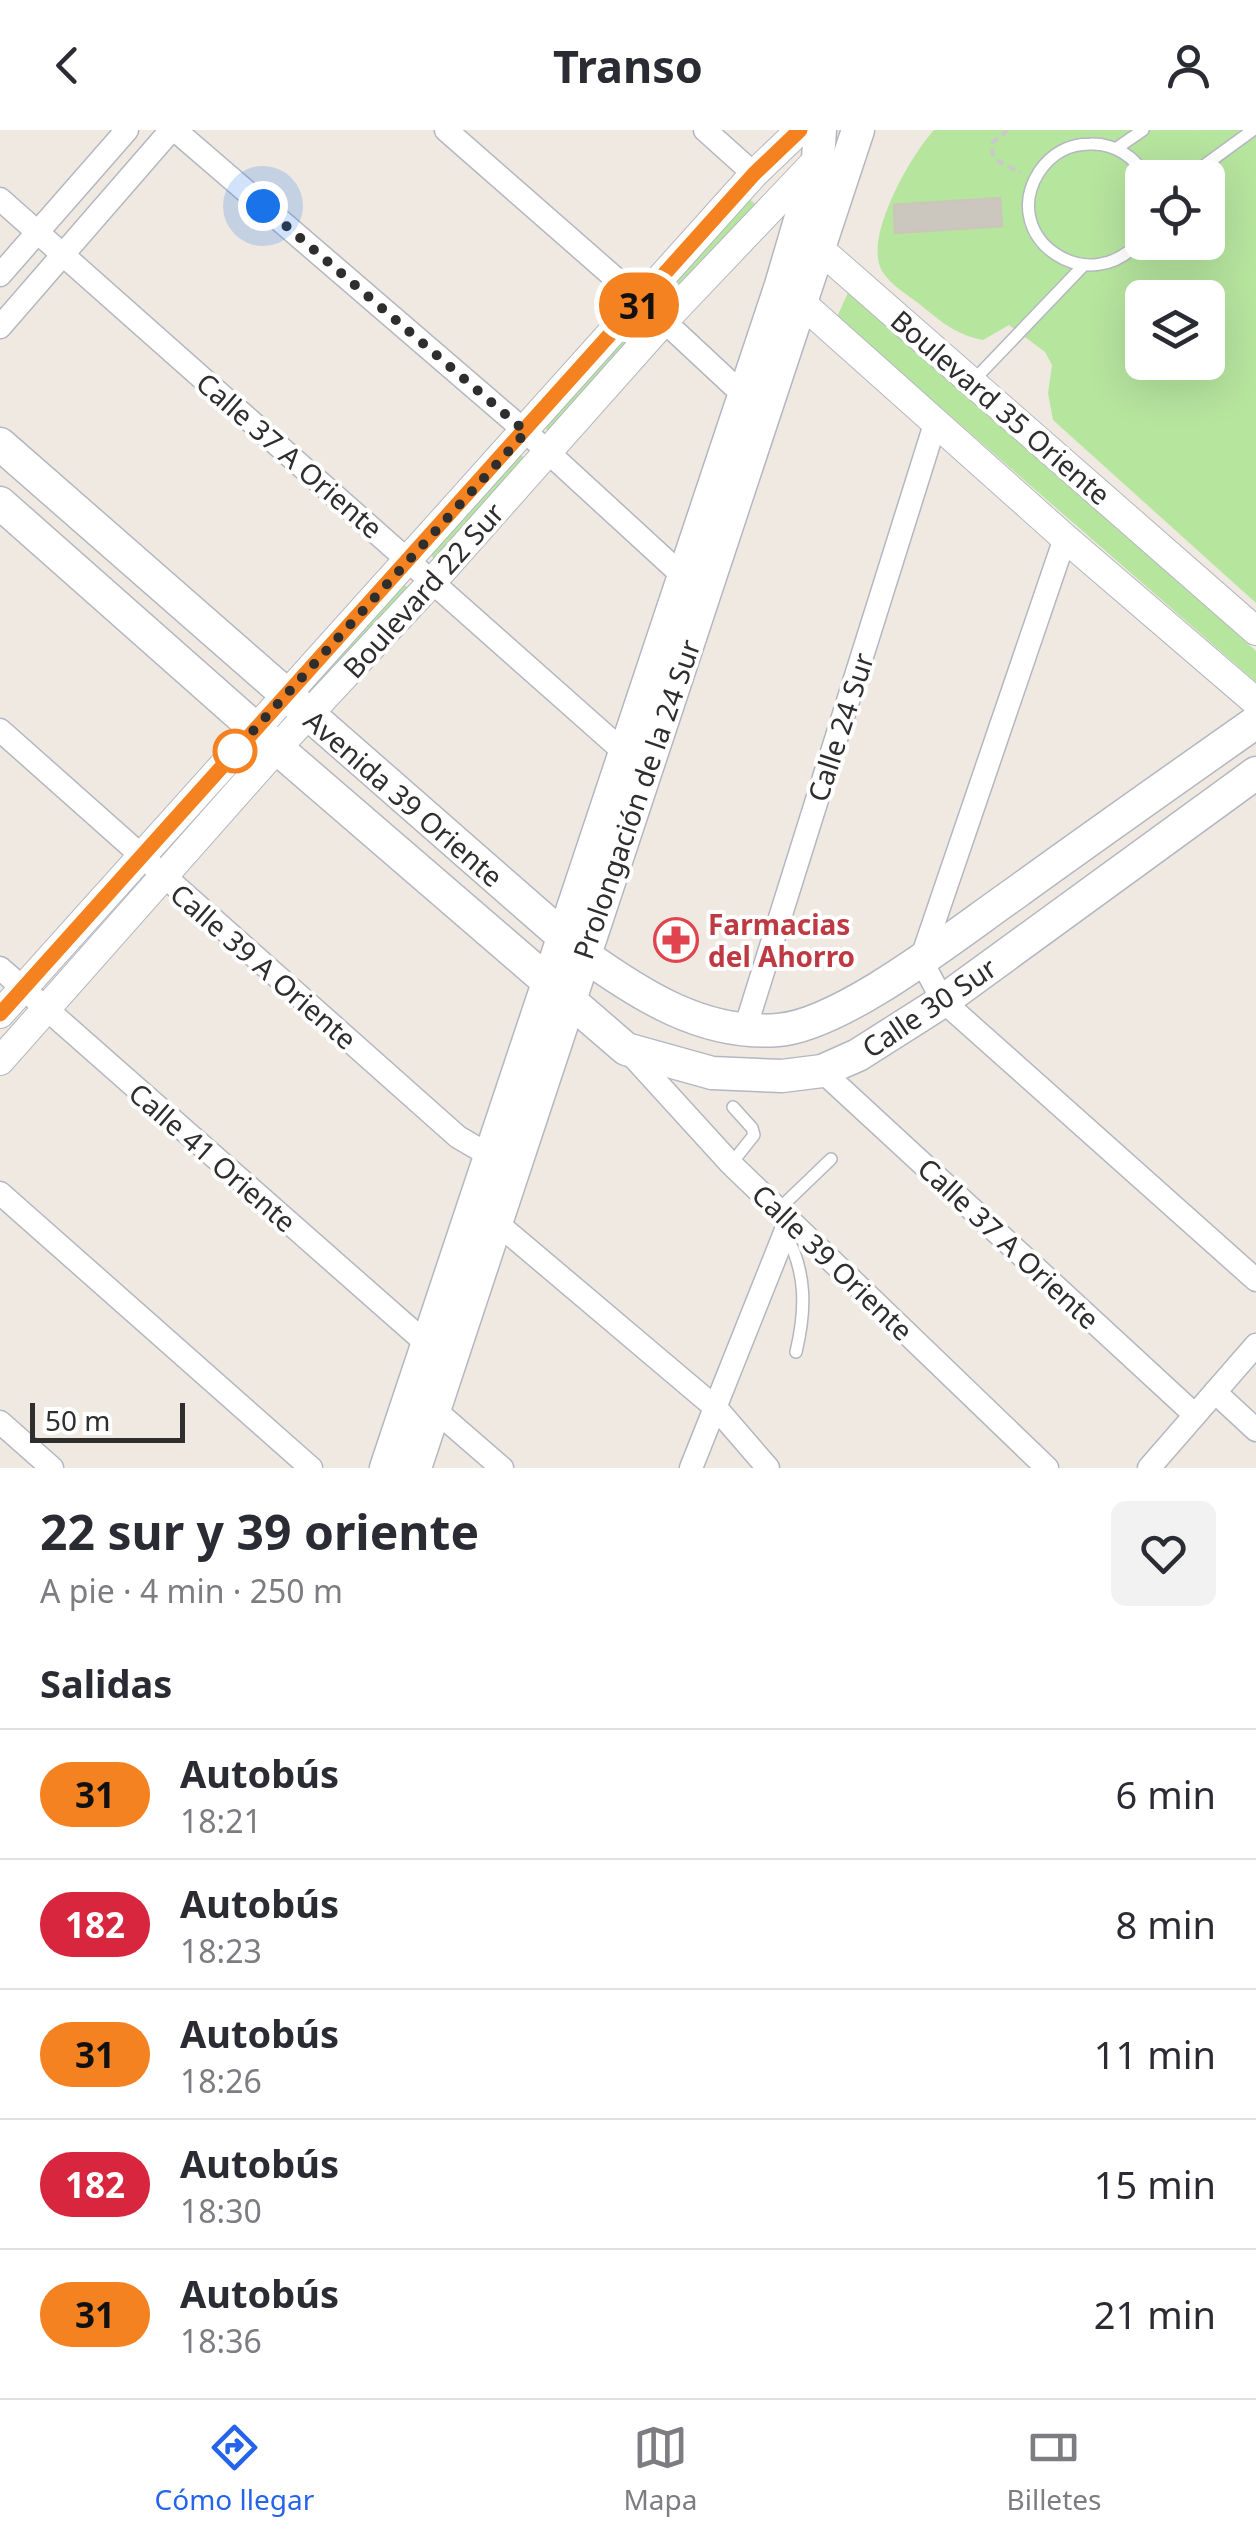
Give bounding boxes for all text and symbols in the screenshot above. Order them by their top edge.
text: Transo [553,35,703,96]
icon: back [40,38,95,93]
icon: person [1161,38,1216,93]
map controls [1125,160,1225,380]
button: locate [1125,160,1225,260]
your location [238,181,288,231]
line badge: 31 [594,272,684,338]
button: layers [1125,280,1225,380]
text: 31 [619,282,659,329]
street label: Boulevard 35 Oriente [883,301,1119,513]
street label: Calle 37 A Oriente [189,364,391,546]
street label: Boulevard 22 Sur [334,494,512,686]
street label: Prolongación de la 24 Sur [563,634,709,964]
street label: Calle 24 Sur [798,647,882,806]
street label: Avenida 39 Oriente [297,701,511,895]
unlabelled marker [214,730,256,772]
street label: Calle 39 A Oriente [163,875,365,1057]
place label: Farmacias del Ahorro [708,905,855,975]
pharmacy icon: Farmacias del Ahorro [653,917,699,963]
street label: Calle 30 Sur [854,948,1004,1066]
street label: Calle 41 Oriente [121,1074,305,1240]
street label: Calle 37 A Oriente [910,1149,1108,1337]
street label: Calle 39 Oriente [744,1175,922,1349]
scale bar [30,1398,185,1442]
text: 50 m [45,1401,111,1439]
text: 22 sur y 39 oriente [40,1499,479,1564]
button: heart [1111,1501,1216,1606]
text: A pie · 4 min · 250 m [40,1569,343,1612]
text: Salidas [40,1657,172,1709]
text: Autobús [180,1747,339,1799]
text: 6 min [1116,1768,1216,1820]
text: 31 [75,1771,115,1818]
text: 18:21 [180,1799,262,1842]
text: Autobús [180,1877,339,1929]
text: 8 min [1116,1898,1216,1950]
text: 182 [65,1901,125,1948]
text: 18:23 [180,1929,262,1972]
text: Autobús [180,2007,339,2059]
text: 11 min [1094,2028,1216,2080]
text: 31 [75,2031,115,2078]
text: 18:26 [180,2059,262,2102]
text: Autobús [180,2137,339,2189]
text: 15 min [1094,2158,1216,2210]
text: 182 [65,2161,125,2208]
text: 18:30 [180,2189,262,2232]
text: Autobús [180,2267,339,2319]
text: 21 min [1094,2288,1216,2340]
text: 31 [75,2291,115,2338]
text: 18:36 [180,2319,262,2362]
tab: Cómo llegar [155,2420,314,2518]
tab: Mapa [623,2420,697,2518]
tab: Billetes [1006,2420,1101,2518]

